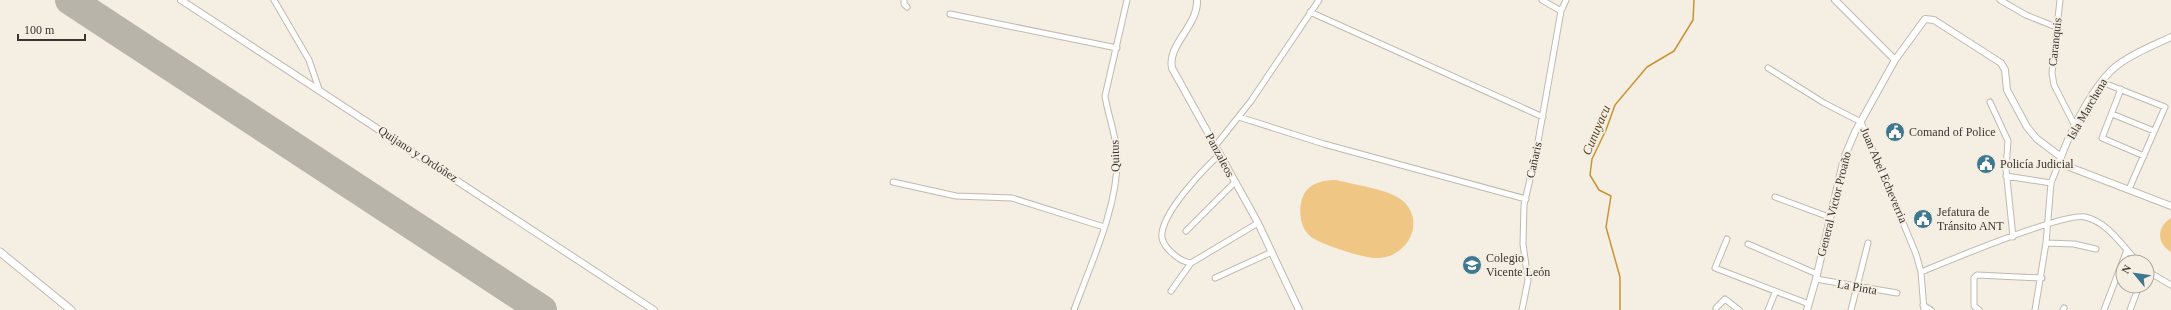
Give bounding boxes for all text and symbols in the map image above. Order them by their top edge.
scale bar [18,16,85,42]
street label: Caranquis [2045,17,2065,67]
text: 100 m [24,23,55,37]
street label: Isla Marchena [2064,75,2110,142]
water label: Cunuyacu [1579,102,1613,157]
public building icon: Comand of Police [1884,121,1906,143]
street label: Quijano y Ordóñez [376,123,460,185]
street label: Juan Abel Echeverria [1858,125,1911,226]
place label: Comand of Police [1909,125,1996,139]
street label: Panzaleos [1203,131,1238,180]
street label: Quitus [1107,139,1123,172]
street label: Cañaris [1523,140,1545,179]
street label: General Victor Proaño [1814,150,1854,258]
public building icon: Policía Judicial [1975,153,1997,175]
place label: Policía Judicial [2000,157,2074,171]
place label: Jefatura de Tránsito ANT [1937,205,2004,233]
public building icon: Jefatura de Tránsito ANT [1912,208,1934,230]
place label: Colegio Vicente León [1486,251,1550,279]
school or university icon: Colegio Vicente León [1461,254,1483,276]
north arrow [2115,254,2155,294]
text: N [2119,263,2133,276]
street label: La Pinta [1836,277,1879,298]

